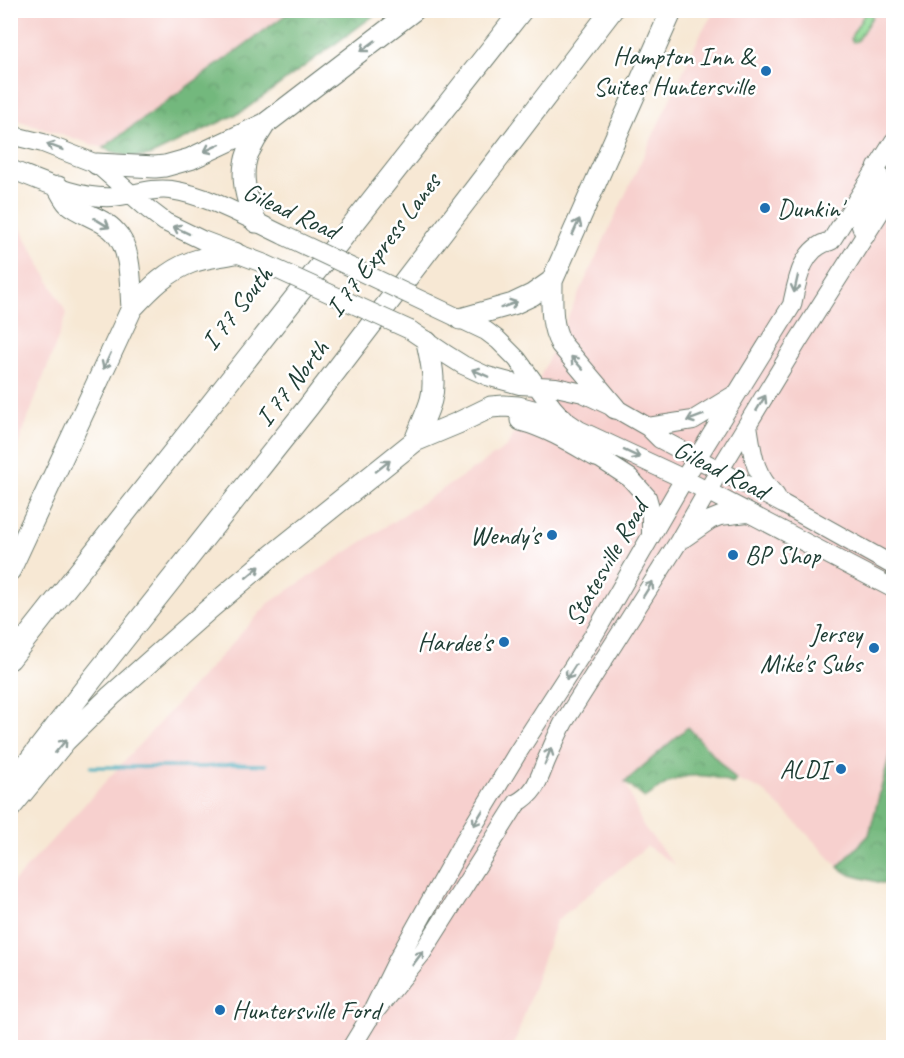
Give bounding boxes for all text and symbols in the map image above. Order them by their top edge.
one-way arrow [360,40,376,52]
place label: Hampton Inn & Suites Huntersville [593,40,757,103]
marker: Hampton Inn & Suites Huntersville [759,64,773,78]
one-way arrow [46,141,64,152]
one-way arrow [203,143,221,155]
street label: I 77 Express Lanes [318,165,449,323]
street label: Gilead Road [238,175,347,249]
place label: Dunkin' [777,192,847,225]
marker: Dunkin' [758,201,772,215]
one-way arrow [93,217,110,229]
one-way arrow [571,219,582,237]
one-way arrow [172,223,190,235]
street label: I 77 South [194,258,281,357]
one-way arrow [790,275,802,294]
one-way arrow [499,299,518,310]
street label: I 77 North [248,332,337,433]
one-way arrow [101,351,113,369]
one-way arrow [570,356,584,371]
one-way arrow [471,366,489,378]
one-way arrow [755,395,767,412]
one-way arrow [686,413,705,424]
street label: Gilead Road [668,432,777,509]
one-way arrow [622,449,640,460]
one-way arrow [375,459,391,472]
street label: Statesville Road [557,491,657,632]
place label: Wendy's [470,519,542,552]
marker: Wendy's [545,528,559,542]
place label: BP Shop [745,539,822,572]
marker: BP Shop [726,548,740,562]
one-way arrow [245,565,260,579]
one-way arrow [642,581,654,598]
place label: Jersey Mike's Subs [760,617,864,680]
place label: Hardee's [418,626,494,659]
marker: Hardee's [497,635,511,649]
marker: Jersey Mike's Subs [867,641,881,655]
one-way arrow [564,663,576,680]
one-way arrow [54,739,68,754]
one-way arrow [544,747,555,766]
place label: ALDI [780,753,835,786]
marker: ALDI [834,762,848,776]
one-way arrow [472,809,484,826]
one-way arrow [411,951,424,967]
place label: Huntersville Ford [232,994,384,1027]
marker: Huntersville Ford [213,1003,227,1017]

